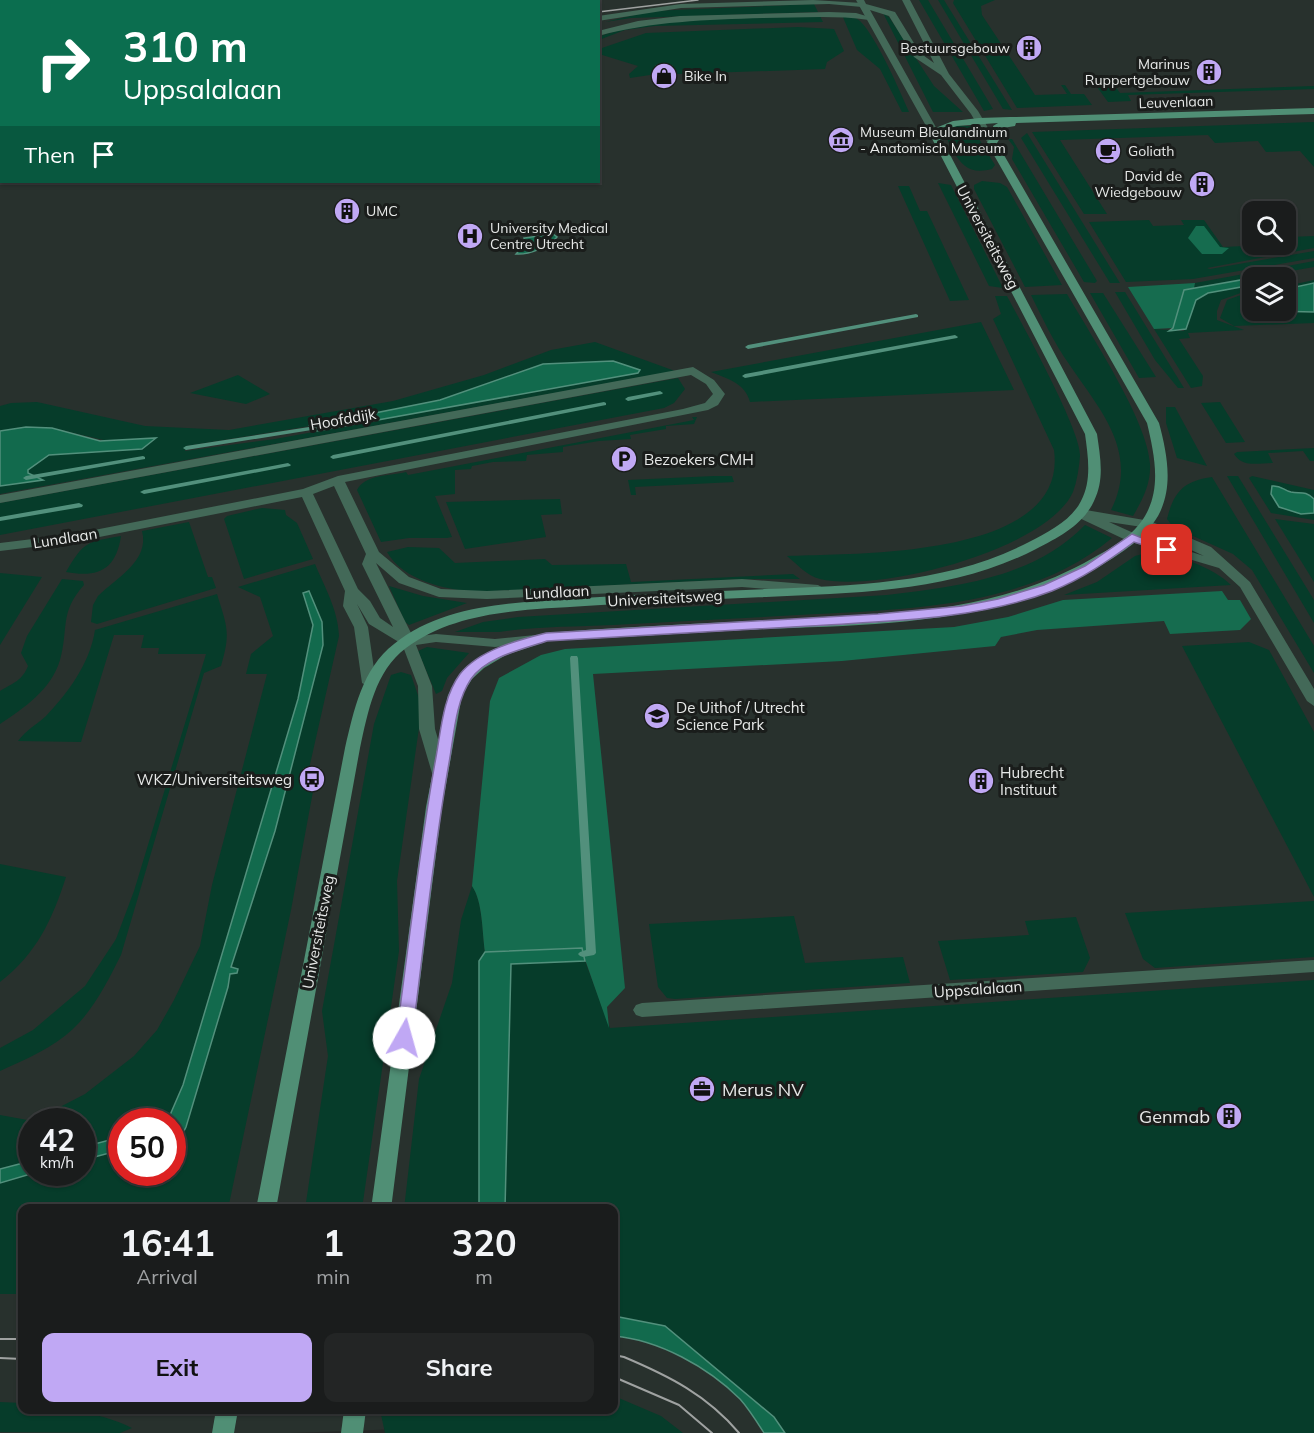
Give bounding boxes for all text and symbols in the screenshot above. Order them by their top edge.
text: 310 m [123,20,248,73]
icon: right [24,24,102,102]
building icon: Bestuursgebouw [1014,33,1044,63]
place label: Bestuursgebouw [900,39,1010,57]
place label: Marinus Ruppertgebouw [1085,55,1190,89]
building icon: Marinus Ruppertgebouw [1194,57,1224,87]
shop icon: Bike In [649,61,679,91]
place label: Bike In [684,67,727,85]
text: Uppsalalaan [123,72,282,106]
street label: Leuvenlaan [1138,92,1214,112]
place label: Museum Bleulandinum - Anatomisch Museum [860,123,1007,157]
museum icon: Museum Bleulandinum - Anatomisch Museum [826,125,856,155]
cafe icon: Goliath [1093,136,1123,166]
icon: arrive [87,138,120,171]
text: Then [24,141,75,169]
place label: Goliath [1128,142,1174,160]
place label: David de Wiedgebouw [1094,167,1182,201]
building icon: David de Wiedgebouw [1187,169,1217,199]
street label: Universiteitsweg [953,182,1023,292]
building icon: UMC [332,196,362,226]
map controls [1242,201,1296,321]
button: search [1242,201,1296,255]
place label: UMC [366,202,398,220]
place label: University Medical Centre Utrecht [490,219,608,253]
hospital icon: University Medical Centre Utrecht [455,221,485,251]
button: layers [1242,267,1296,321]
street label: Hoofddijk [309,404,378,434]
parking icon: Bezoekers CMH [609,444,639,474]
place label: Bezoekers CMH [644,450,754,469]
street label: Lundlaan [31,524,99,552]
pin [1141,524,1192,575]
icon: arrive [1150,533,1183,566]
street label: Lundlaan [524,581,590,603]
street label: Universiteitsweg [607,585,723,611]
place label: De Uithof / Utrecht Science Park [676,698,805,734]
school or university icon: De Uithof / Utrecht Science Park [642,701,672,731]
place label: Hubrecht Instituut [1000,763,1064,799]
bus stop icon: WKZ/Universiteitsweg [297,764,327,794]
building icon: Hubrecht Instituut [966,766,996,796]
place label: WKZ/Universiteitsweg [137,770,292,789]
street label: Universiteitsweg [298,874,338,990]
street label: Uppsalalaan [933,976,1023,1002]
position arrow [372,1006,436,1070]
office icon: Merus NV [687,1074,717,1104]
place label: Merus NV [722,1078,804,1101]
building icon: Genmab [1214,1101,1244,1131]
place label: Genmab [1139,1105,1210,1128]
speed limit sign: 50 [108,1108,186,1186]
text: 42 [39,1121,75,1159]
text: km/h [40,1153,74,1172]
text: 16:41 [119,1220,215,1265]
text: 1 [322,1220,344,1265]
text: 320 [452,1220,517,1265]
text: Arrival [137,1264,198,1289]
text: min [316,1264,350,1289]
text: m [475,1264,493,1289]
button: Exit [42,1333,312,1402]
button: Share [324,1333,594,1402]

